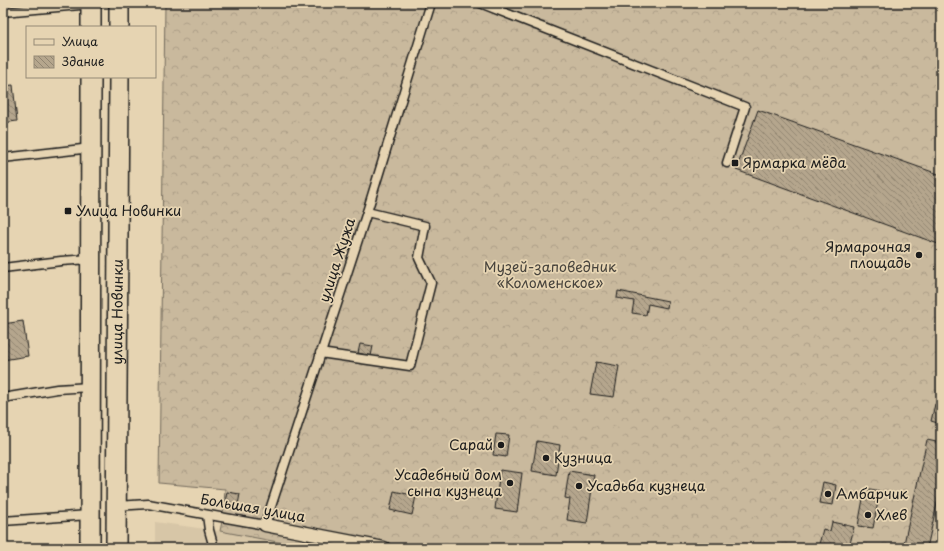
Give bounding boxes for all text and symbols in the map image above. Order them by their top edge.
legend [26,26,156,78]
text: Улица [62,32,98,50]
text: Здание [62,52,104,70]
place label: Ярмарка мёда [743,152,846,173]
marker: Ярмарка мёда [730,158,740,168]
place label: Улица Новинки [76,200,181,221]
marker: Улица Новинки [63,206,73,216]
street label: улица Жужа [313,214,360,305]
place label: Ярмарочная площадь [825,236,911,273]
marker: Ярмарочная площадь [914,250,924,260]
park label: Музей-заповедник «Коломенское» [484,256,617,293]
street label: улица Новинки [106,259,128,365]
place label: Сарай [449,434,493,455]
marker: Сарай [496,440,506,450]
place label: Кузница [554,447,612,468]
marker: Кузница [541,453,551,463]
place label: Усадебный дом сына кузнеца [395,464,502,501]
place label: Усадьба кузнеца [587,475,706,496]
marker: Усадебный дом сына кузнеца [505,478,515,488]
marker: Усадьба кузнеца [574,481,584,491]
place label: Амбарчик [836,483,908,504]
street label: Большая улица [199,488,307,527]
marker: Амбарчик [823,489,833,499]
place label: Хлев [876,504,907,525]
marker: Хлев [863,510,873,520]

